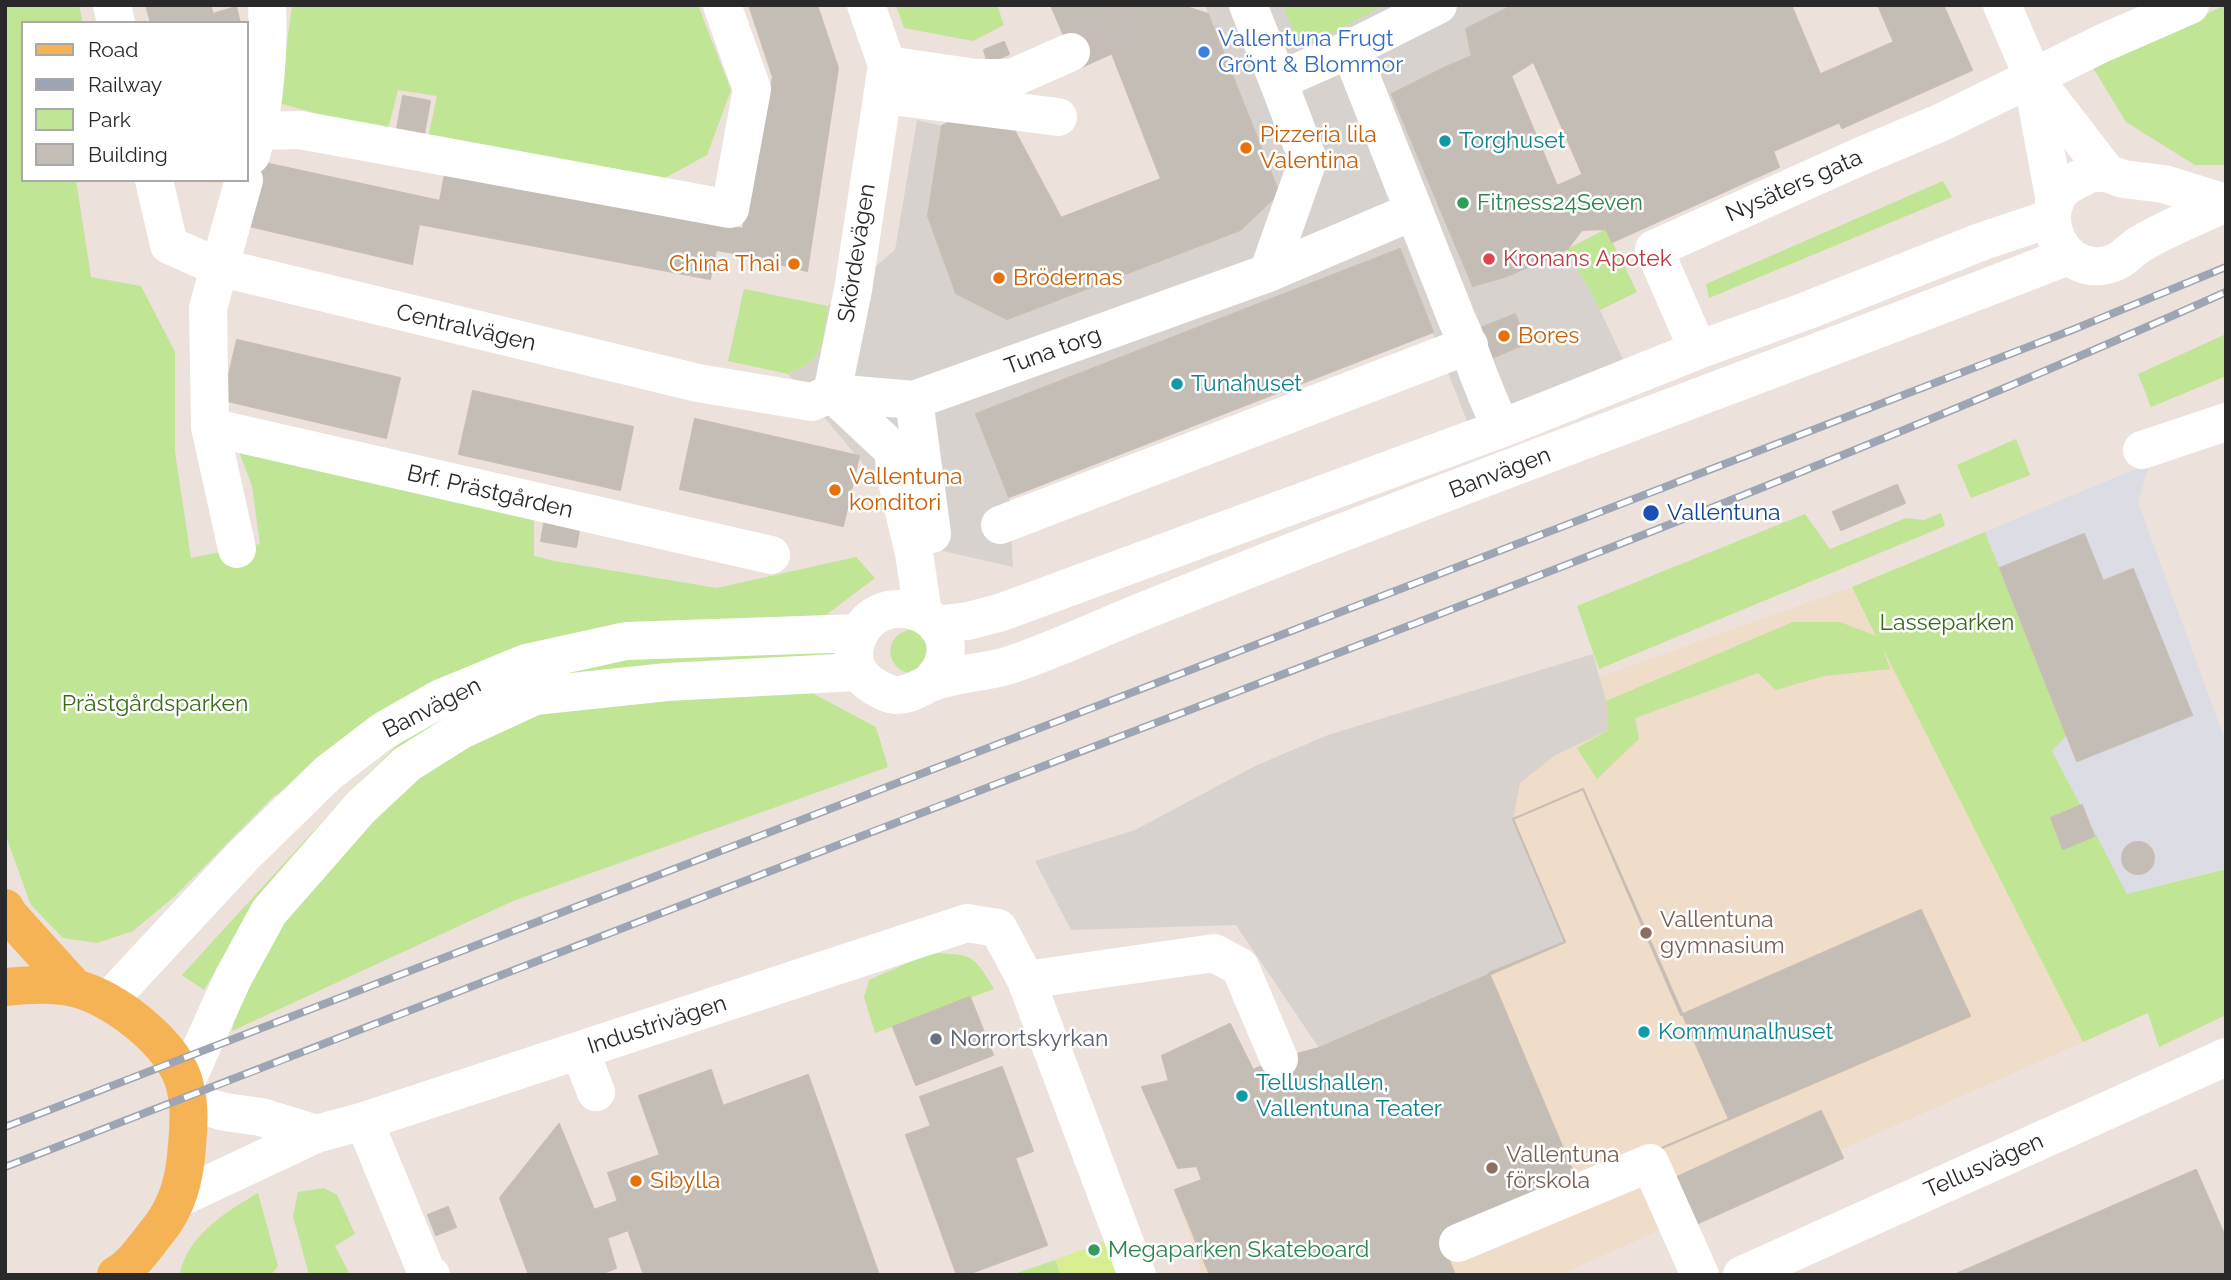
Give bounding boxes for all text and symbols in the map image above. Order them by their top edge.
legend [21,21,248,182]
place label: Vallentuna Frugt Grönt & Blommor [1218,25,1403,79]
text: Road [88,37,138,62]
marker: Vallentuna Frugt Grönt & Blommor [1196,44,1212,60]
text: Railway [88,72,162,97]
text: Park [88,107,131,132]
place label: Pizzeria lila Valentina [1260,121,1377,175]
place label: Torghuset [1459,127,1565,155]
marker: Torghuset [1437,133,1453,149]
marker: Pizzeria lila Valentina [1238,140,1254,156]
text: Building [88,142,168,167]
street label: Nysäters gata [1722,144,1866,228]
street label: Skördevägen [832,182,882,324]
place label: Fitness24Seven [1477,189,1643,217]
marker: Fitness24Seven [1455,195,1471,211]
place label: Kronans Apotek [1503,245,1672,273]
place label: China Thai [669,250,780,278]
marker: Kronans Apotek [1481,251,1497,267]
marker: China Thai [786,256,802,272]
place label: Brödernas [1013,264,1123,292]
marker: Brödernas [991,270,1007,286]
street label: Centralvägen [394,299,538,357]
street label: Tuna torg [1001,321,1105,381]
place label: Bores [1518,322,1579,350]
marker: Bores [1496,328,1512,344]
place label: Tunahuset [1191,370,1302,398]
marker: Tunahuset [1169,376,1185,392]
street label: Banvägen [1445,441,1555,505]
street label: Brf. Prästgården [404,459,576,525]
place label: Vallentuna konditori [849,463,963,517]
marker: Vallentuna konditori [827,482,843,498]
place label: Vallentuna [1667,499,1781,527]
marker: Vallentuna [1641,503,1661,523]
park label: Lasseparken [1880,609,2014,637]
street label: Banvägen [378,672,486,744]
park label: Prästgårdsparken [62,690,248,718]
place label: Vallentuna gymnasium [1660,906,1785,960]
marker: Vallentuna gymnasium [1638,925,1654,941]
street label: Industrivägen [584,990,730,1060]
place label: Kommunalhuset [1658,1018,1833,1046]
marker: Kommunalhuset [1636,1024,1652,1040]
place label: Norrortskyrkan [950,1025,1108,1053]
marker: Norrortskyrkan [928,1031,944,1047]
place label: Tellushallen, Vallentuna Teater [1256,1069,1442,1123]
marker: Tellushallen, Vallentuna Teater [1234,1088,1250,1104]
street label: Tellusvägen [1920,1127,2048,1205]
place label: Vallentuna förskola [1506,1141,1620,1195]
marker: Vallentuna förskola [1484,1160,1500,1176]
place label: Sibylla [650,1167,720,1195]
marker: Sibylla [628,1173,644,1189]
place label: Megaparken Skateboard [1108,1236,1369,1264]
marker: Megaparken Skateboard [1086,1242,1102,1258]

